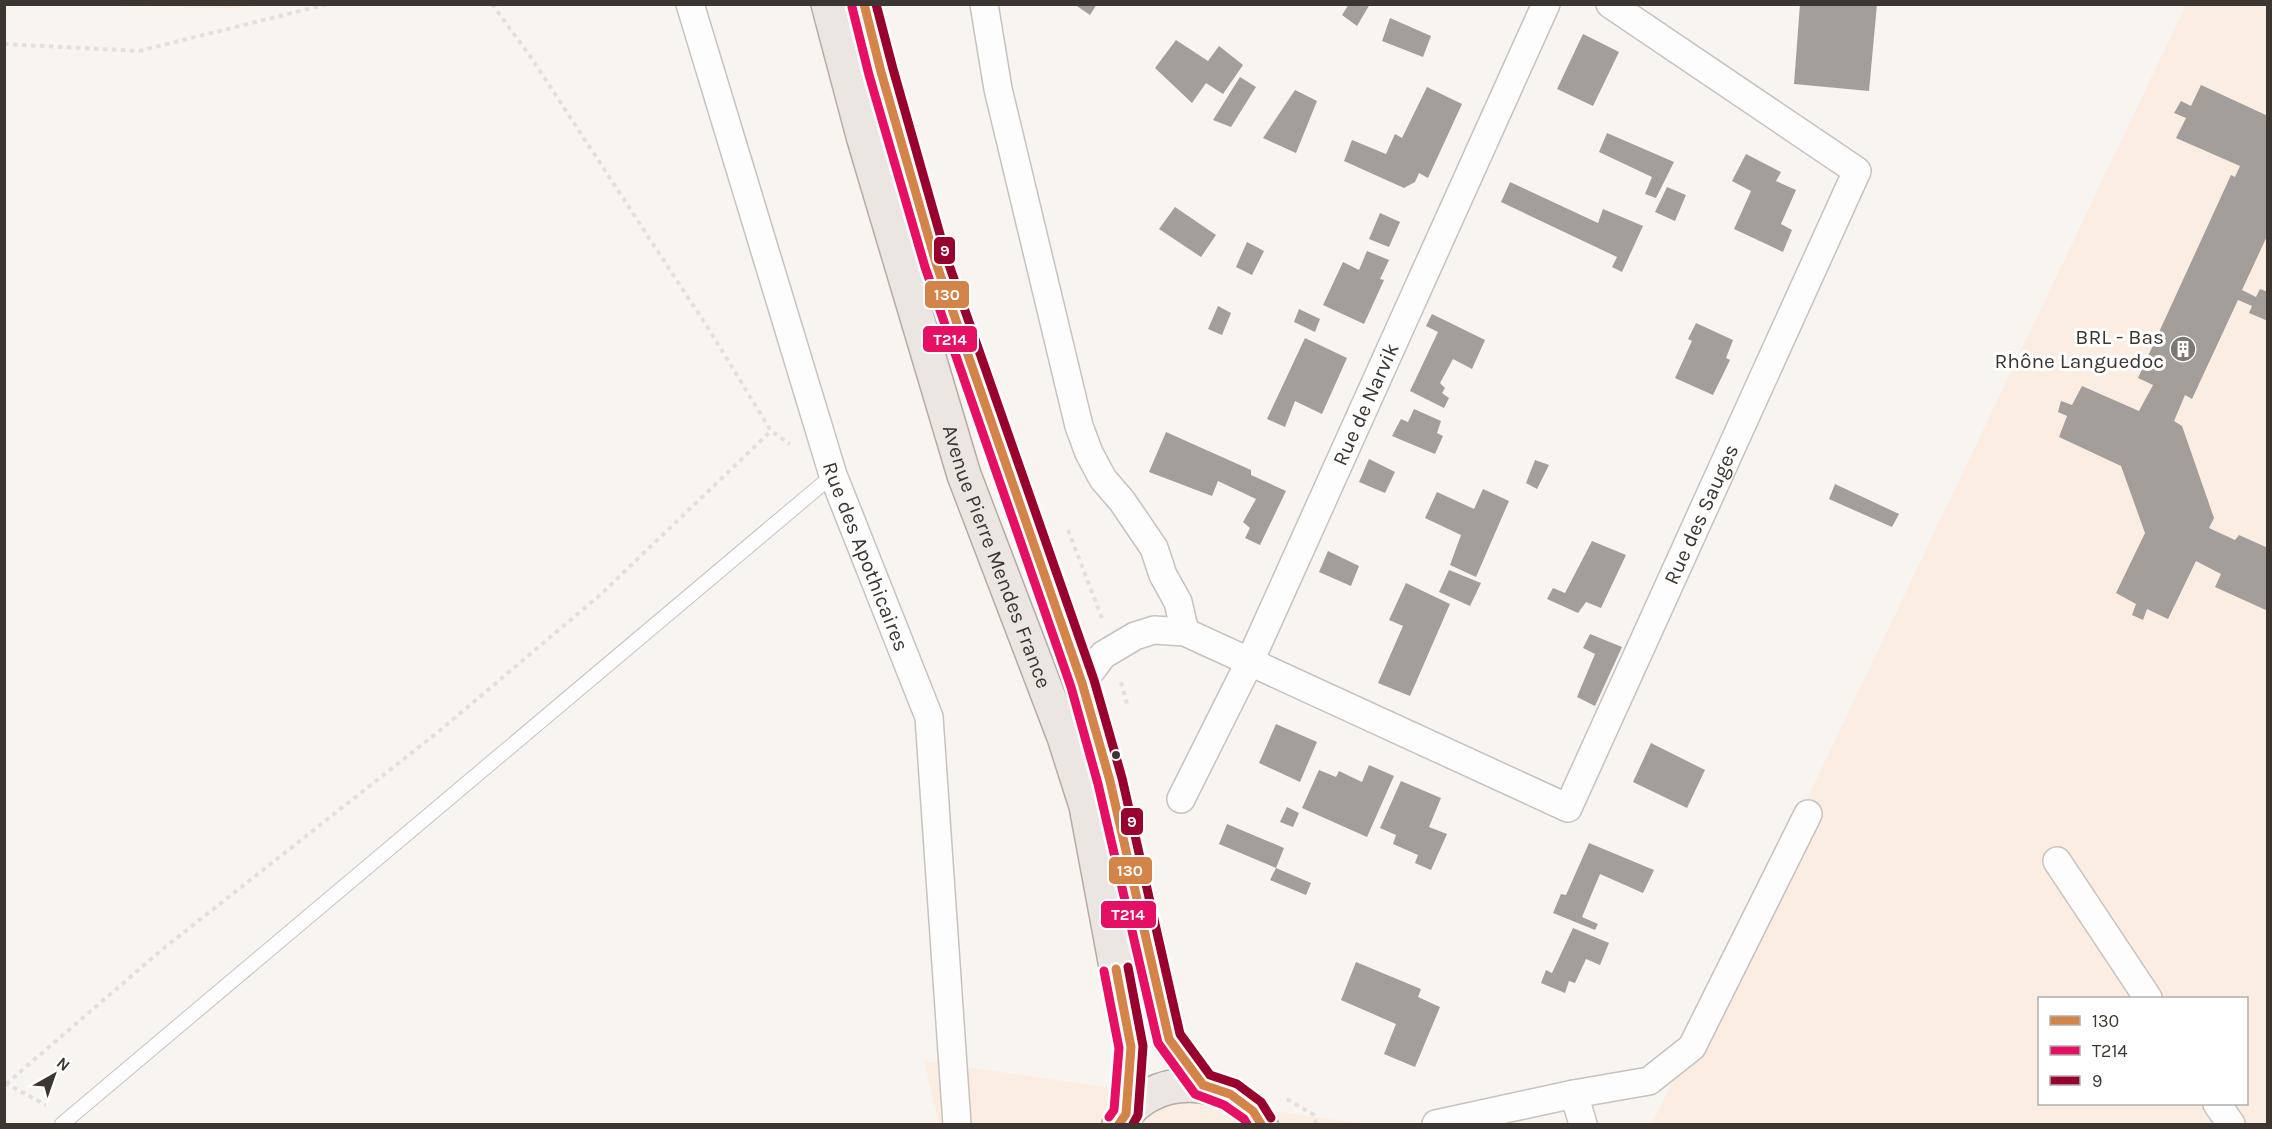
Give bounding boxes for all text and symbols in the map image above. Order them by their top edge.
line badge: 9 [933,236,956,265]
text: 9 [940,241,950,260]
line badge: 130 [924,280,970,309]
text: 130 [934,285,960,304]
line badge: T214 [922,325,978,353]
place label: BRL - Bas Rhône Languedoc [1994,325,2164,373]
text: T214 [933,330,967,349]
building icon: BRL - Bas Rhône Languedoc [2168,334,2198,364]
street label: Rue de Narvik [1328,339,1404,469]
street label: Avenue Pierre Mendes France [938,422,1056,692]
street label: Rue des Sauges [1659,441,1743,588]
street label: Rue des Apothicaires [818,459,914,655]
unlabelled marker [1110,749,1122,761]
line badge: 9 [1120,807,1144,836]
text: 9 [1127,812,1137,831]
line badge: 130 [1108,856,1153,885]
text: 130 [1117,861,1143,880]
line badge: T214 [1100,900,1157,929]
text: T214 [1111,905,1145,924]
legend [2038,997,2248,1105]
text: 130 [2092,1010,2119,1032]
text: T214 [2092,1040,2127,1062]
north arrow [24,1045,84,1105]
text: N [53,1053,74,1075]
text: 9 [2092,1070,2102,1092]

